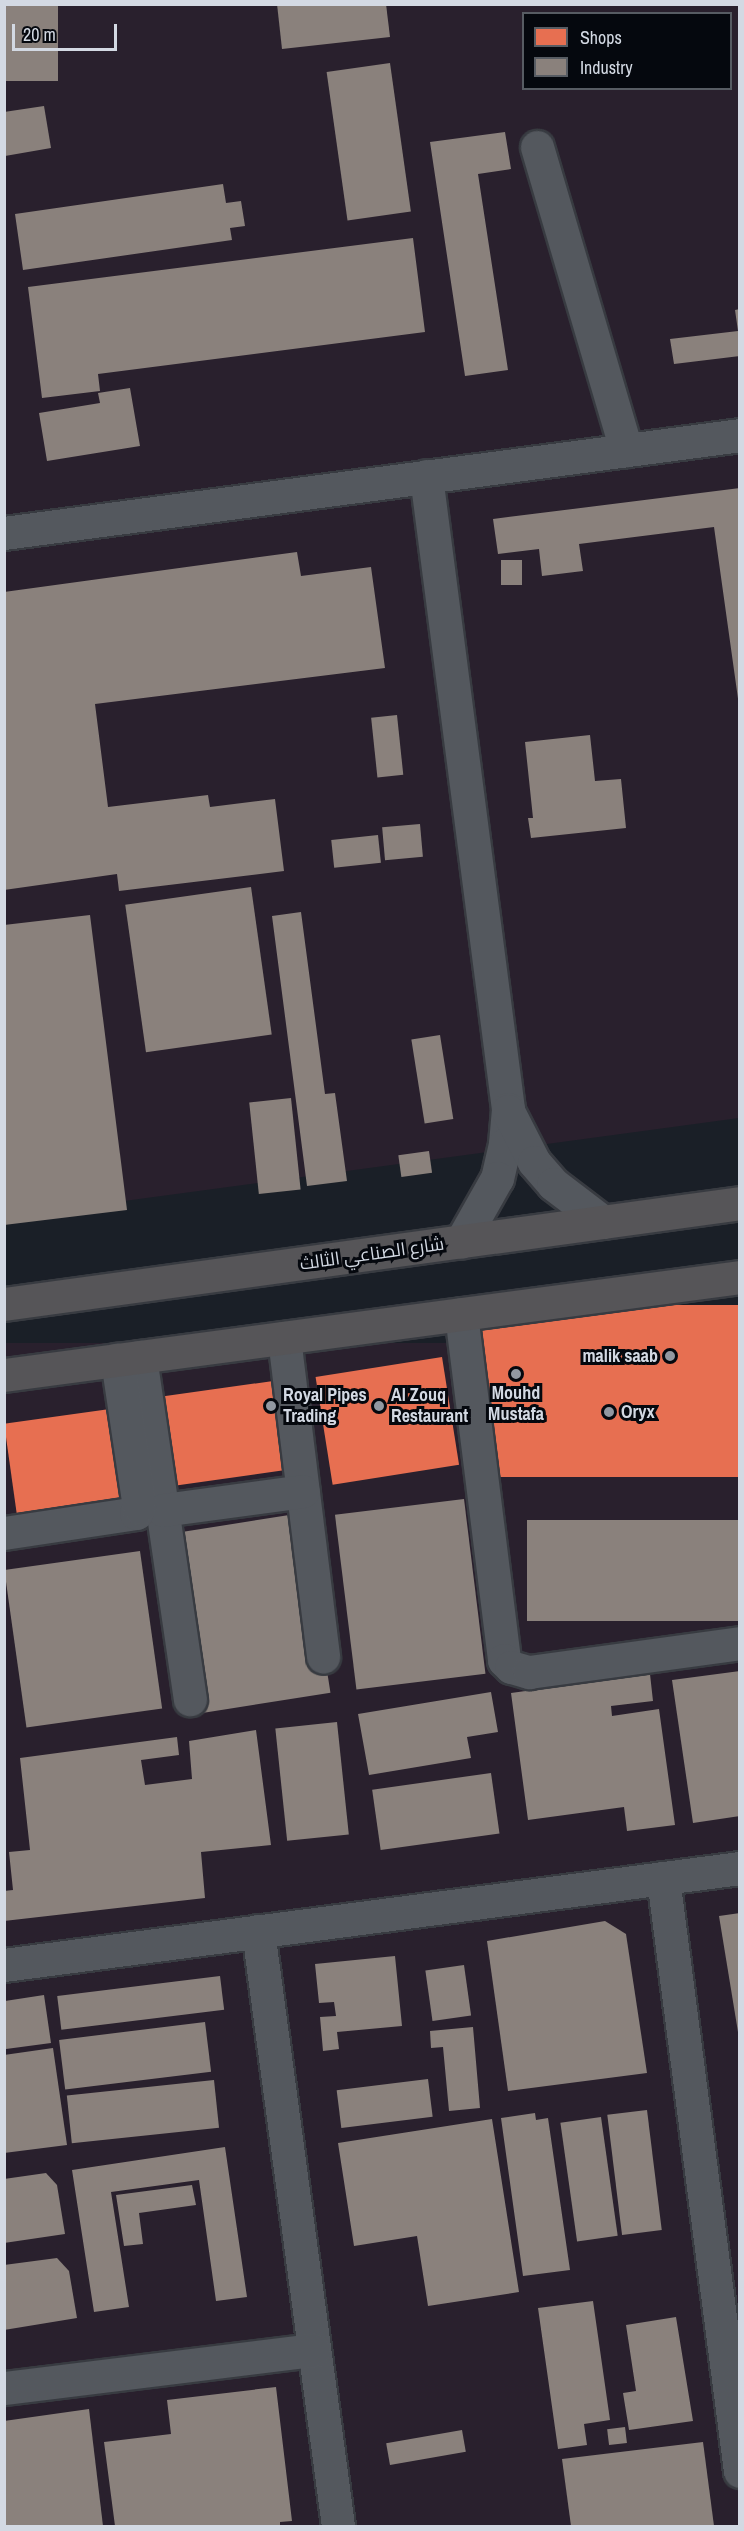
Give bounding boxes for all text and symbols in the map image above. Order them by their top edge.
scale bar [15,12,120,50]
legend [522,12,732,90]
text: 20 m [23,22,56,47]
text: Shops [580,25,622,50]
text: Industry [580,55,633,80]
street label: شارع الصناعي الثالث [298,1233,446,1275]
place label: malik saab [583,1345,658,1367]
marker: malik saab [663,1349,677,1363]
marker: Mouhd Mustafa [509,1367,523,1381]
place label: Mouhd Mustafa [488,1383,544,1426]
place label: Royal Pipes Trading [283,1385,367,1428]
place label: Al Zouq Restaurant [391,1385,468,1428]
marker: Royal Pipes Trading [264,1399,278,1413]
marker: Al Zouq Restaurant [372,1399,386,1413]
place label: Oryx [621,1401,655,1423]
marker: Oryx [602,1405,616,1419]

